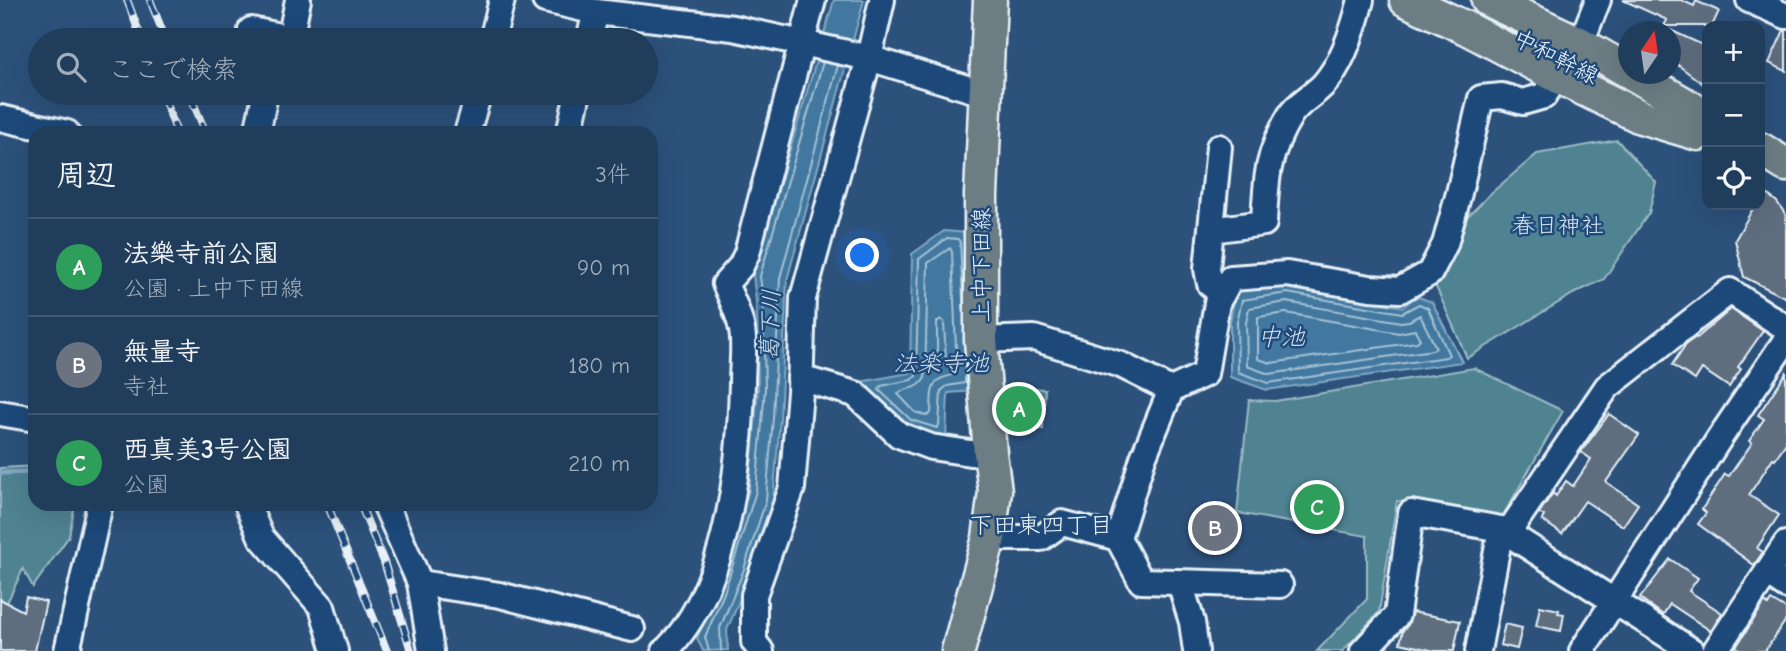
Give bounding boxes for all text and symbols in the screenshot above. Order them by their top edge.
north arrow [1618,21,1681,84]
map controls [1702,21,1765,210]
button: + [1702,21,1765,84]
street label: 中和幹線 [1509,24,1603,90]
search box [28,28,658,105]
icon: search [52,48,90,86]
text: ここで検索 [108,55,238,85]
button: − [1702,84,1765,147]
button: locate [1702,147,1765,210]
text: 周辺 [56,158,116,193]
text: 3件 [595,161,630,188]
street label: 上中下田線 [968,208,995,323]
park label: 春日神社 [1512,212,1604,239]
your location [845,238,879,272]
text: 法樂寺前公園 [123,239,279,269]
text: A [73,254,85,281]
text: 90 m [577,254,630,281]
text: 公園 · 上中下田線 [123,275,303,302]
water label: 葛下川 [755,289,785,361]
water label: 中池 [1257,323,1306,351]
text: 無量寺 [123,337,201,367]
water label: 法楽寺池 [893,349,990,377]
text: B [72,352,86,379]
text: 180 m [568,352,630,379]
text: 寺社 [123,373,169,400]
pin: A [996,383,1042,435]
text: 西真美3号公園 [123,435,292,465]
text: C [72,450,86,477]
text: 210 m [568,450,630,477]
text: 公園 [123,471,169,498]
pin: C [1294,481,1340,533]
pin: B [1192,502,1238,554]
district label: 下田東四丁目 [969,511,1113,539]

